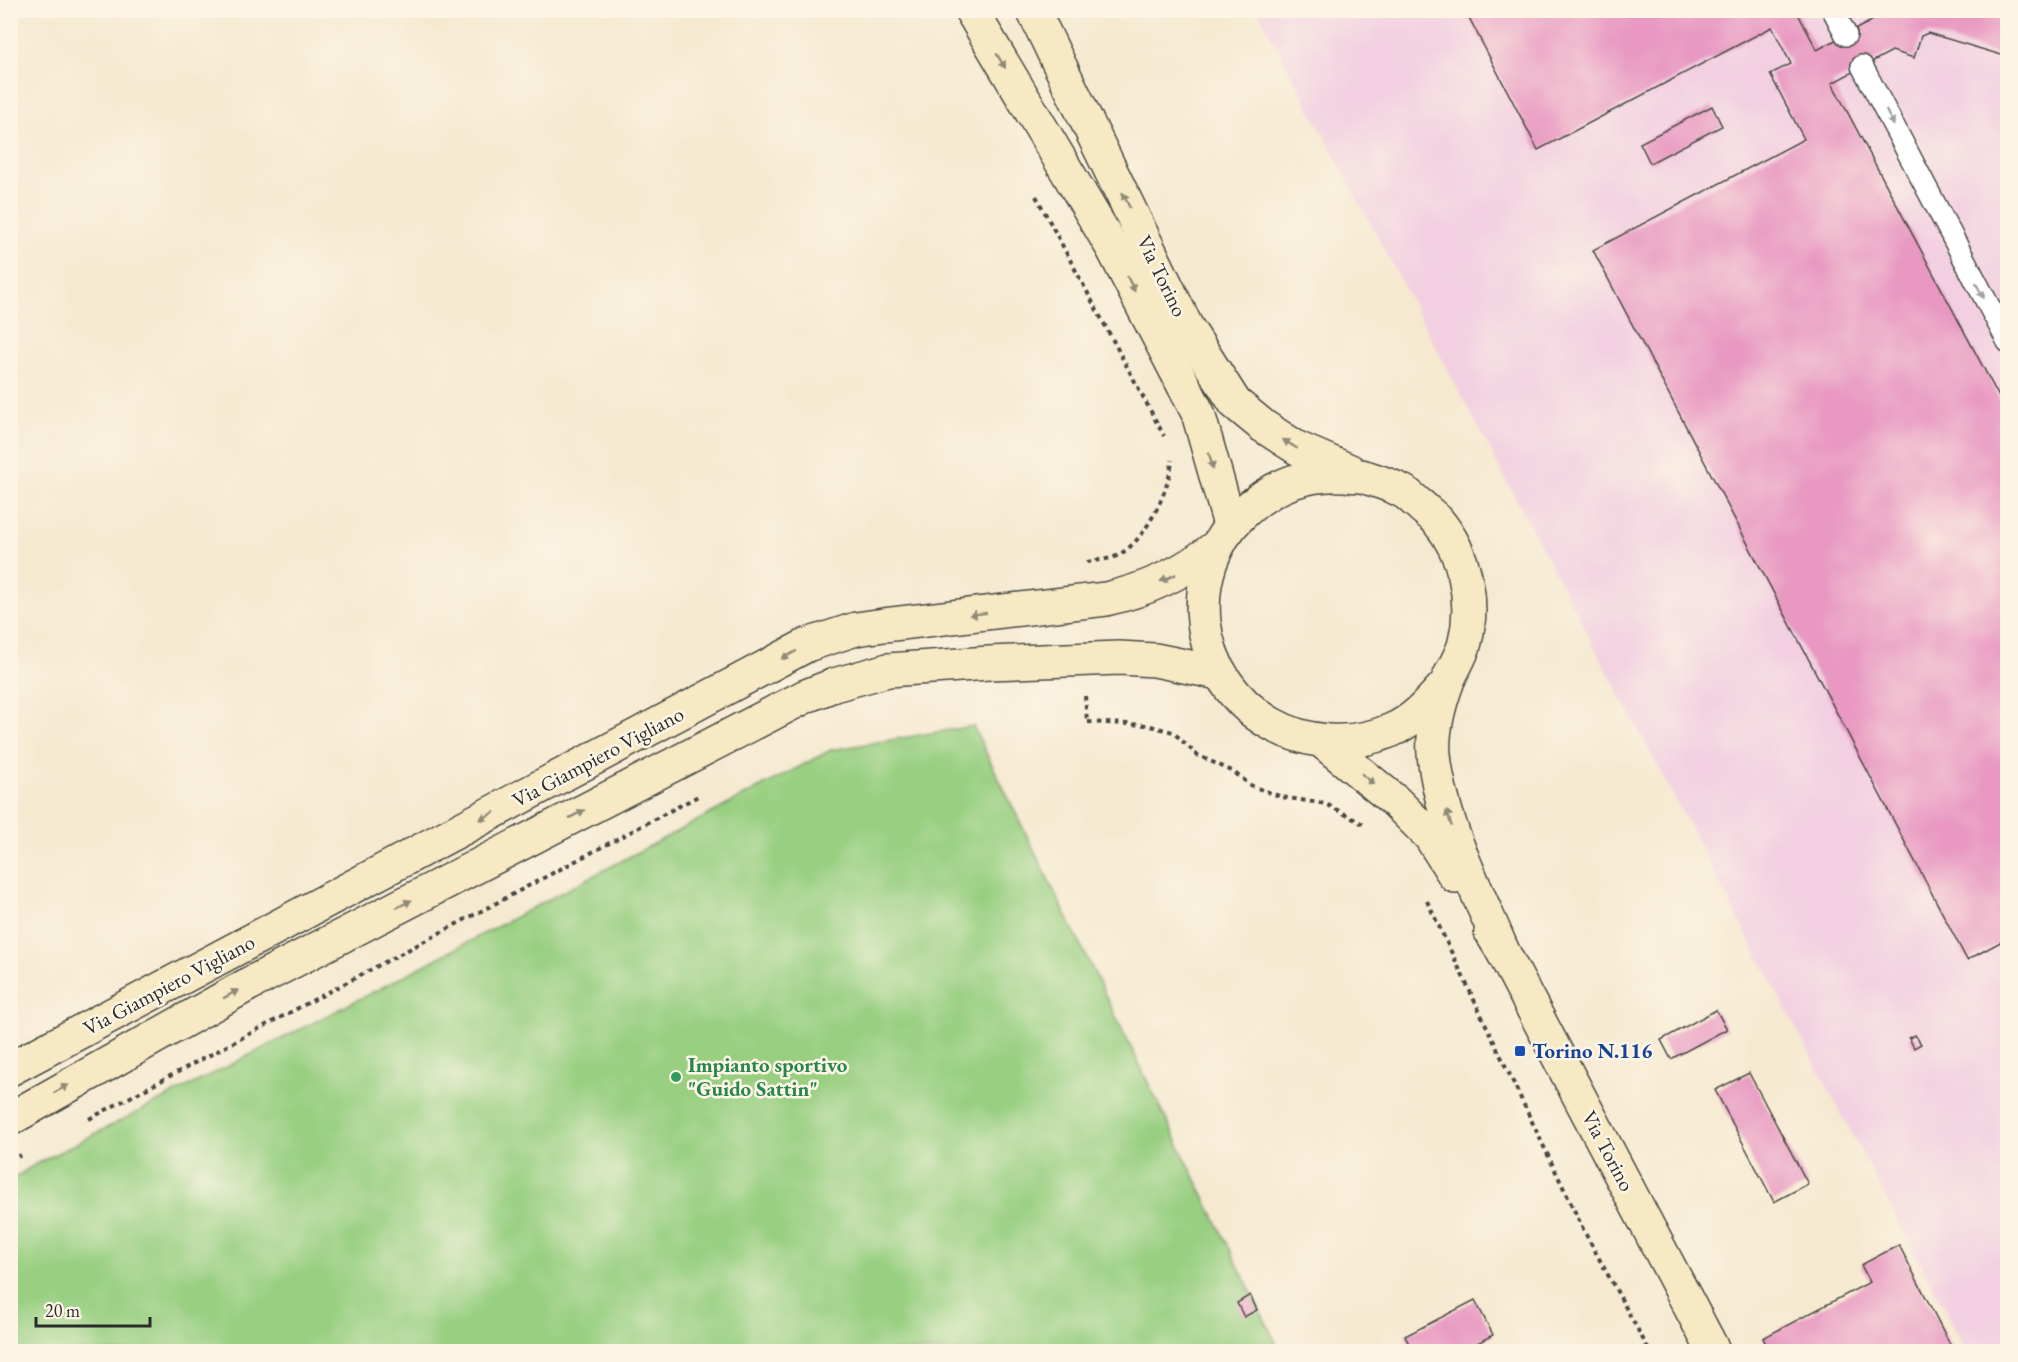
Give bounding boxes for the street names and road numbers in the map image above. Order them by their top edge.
street label: Via Torino [1131,231,1194,321]
street label: Via Giampiero Vigliano [507,700,688,813]
street label: Via Giampiero Vigliano [78,928,259,1041]
street label: Via Torino [1576,1106,1641,1196]

